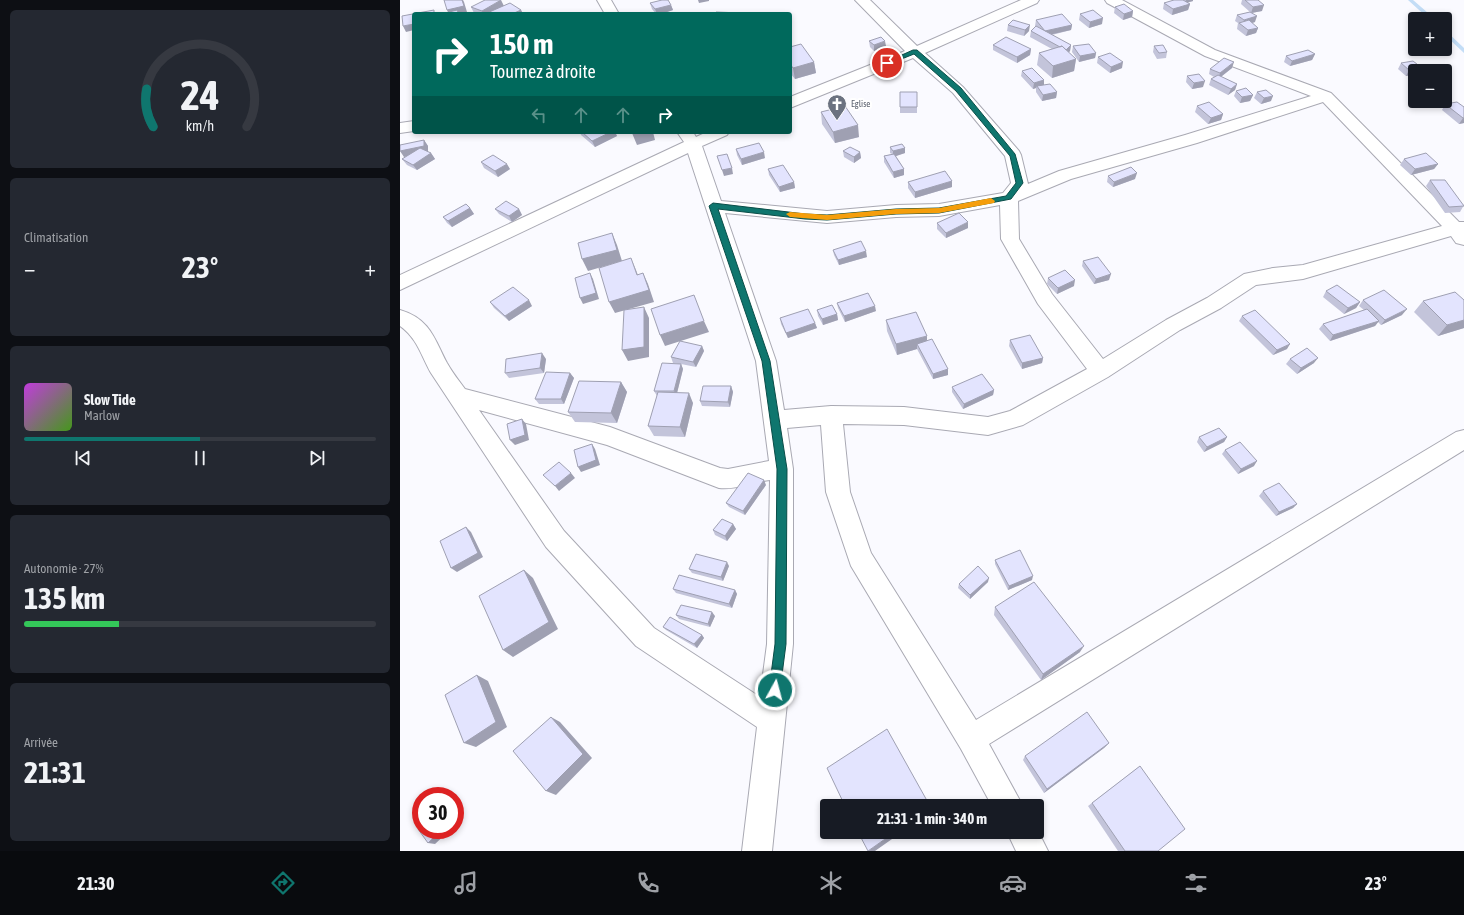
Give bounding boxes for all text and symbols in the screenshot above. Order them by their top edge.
map controls [1408,12,1452,108]
button: + [1408,12,1452,56]
icon: right [424,28,476,80]
text: 150 m [490,28,553,60]
pin [870,46,904,80]
icon: arrive [876,52,898,74]
text: Tournez à droite [490,61,596,82]
button: − [1408,64,1452,108]
text: 24 [180,71,220,119]
church icon: Eglise [826,93,848,121]
place label: Eglise [851,99,870,109]
icon: left [528,104,550,126]
icon: ahead [570,104,592,126]
icon: ahead [612,104,634,126]
icon: right [654,104,676,126]
text: km/h [186,118,214,134]
text: Climatisation [24,230,88,245]
text: 23° [182,250,218,284]
text: − [24,255,35,281]
text: + [365,255,376,281]
text: Slow Tide [84,391,136,408]
text: Marlow [84,408,120,423]
icon: previous [72,447,94,469]
icon: pause [189,447,211,469]
icon: next [306,447,328,469]
text: Autonomie · 27% [24,561,104,576]
text: 135 km [24,581,105,615]
position arrow [754,669,796,711]
text: Arrivée [24,735,58,750]
text: 21:31 [24,755,86,789]
speed limit sign: 30 [412,787,464,839]
text: 21:31 · 1 min · 340 m [877,810,987,827]
icon: directions [269,869,297,897]
icon: music [452,869,480,897]
icon: phone [634,869,662,897]
icon: climate [817,869,845,897]
icon: car [999,869,1027,897]
icon: filters [1182,869,1210,897]
text: 21:30 [77,873,114,894]
text: 23° [1365,873,1387,894]

